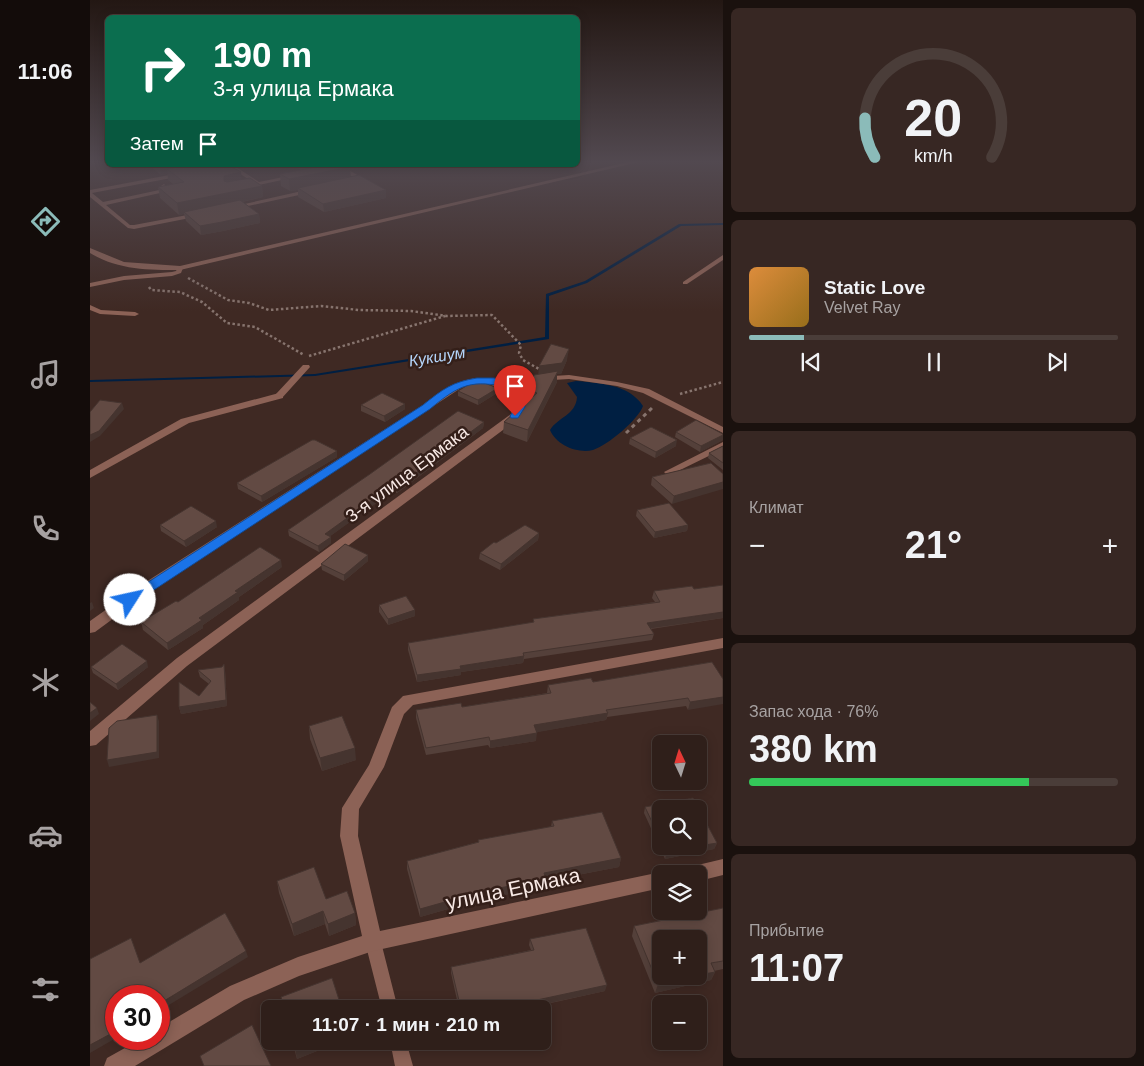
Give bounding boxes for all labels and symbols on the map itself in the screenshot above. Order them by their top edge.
water label: Кукшум [408,344,467,369]
pin [494,365,536,416]
street label: 3-я улица Ермака [342,421,473,526]
position arrow [103,573,155,625]
north arrow [652,735,708,790]
street label: улица Ермака [444,863,582,914]
speed limit sign: 30 [105,985,170,1050]

